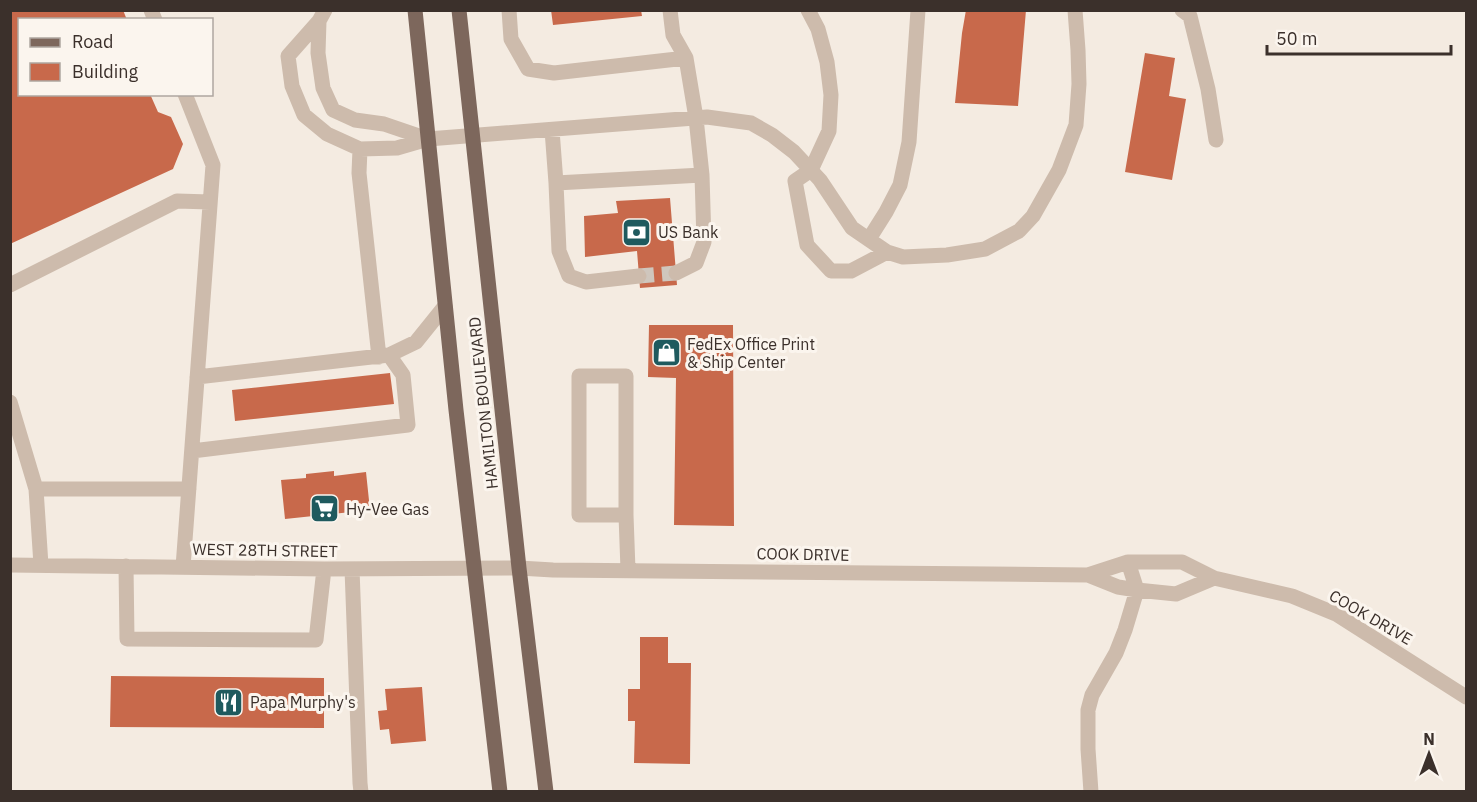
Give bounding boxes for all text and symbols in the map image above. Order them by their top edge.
legend [18,18,213,96]
scale bar [1267,18,1452,56]
text: 50 m [1276,27,1318,50]
text: Road [72,30,113,53]
text: Building [72,60,139,83]
bank icon: US Bank [621,216,653,248]
place label: US Bank [658,222,719,242]
street label: HAMILTON BOULEVARD [464,316,502,490]
place label: FedEx Office Print & Ship Center [687,334,815,372]
shop icon: FedEx Office Print & Ship Center [650,337,682,369]
supermarket icon: Hy-Vee Gas [309,493,341,525]
place label: Hy-Vee Gas [346,499,429,519]
street label: WEST 28TH STREET [192,539,338,561]
street label: COOK DRIVE [756,543,850,565]
street label: COOK DRIVE [1326,585,1416,649]
restaurant icon: Papa Murphy's [213,686,245,718]
place label: Papa Murphy's [250,692,356,712]
north arrow [1399,724,1459,784]
text: N [1423,729,1435,749]

